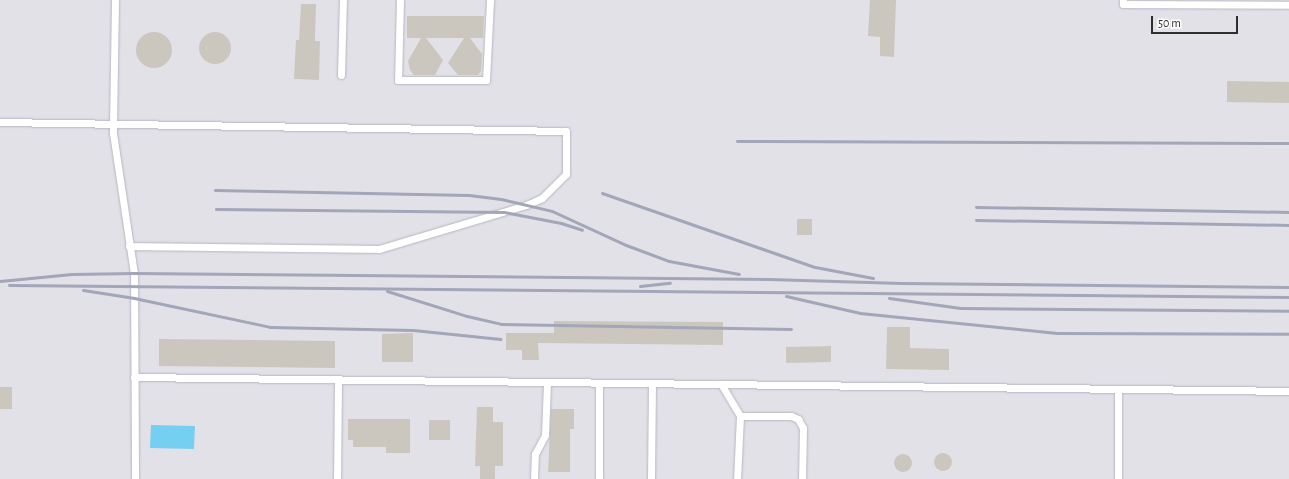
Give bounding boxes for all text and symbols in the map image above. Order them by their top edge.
scale bar [1153,8,1240,34]
text: 50 m [1158,17,1181,29]

